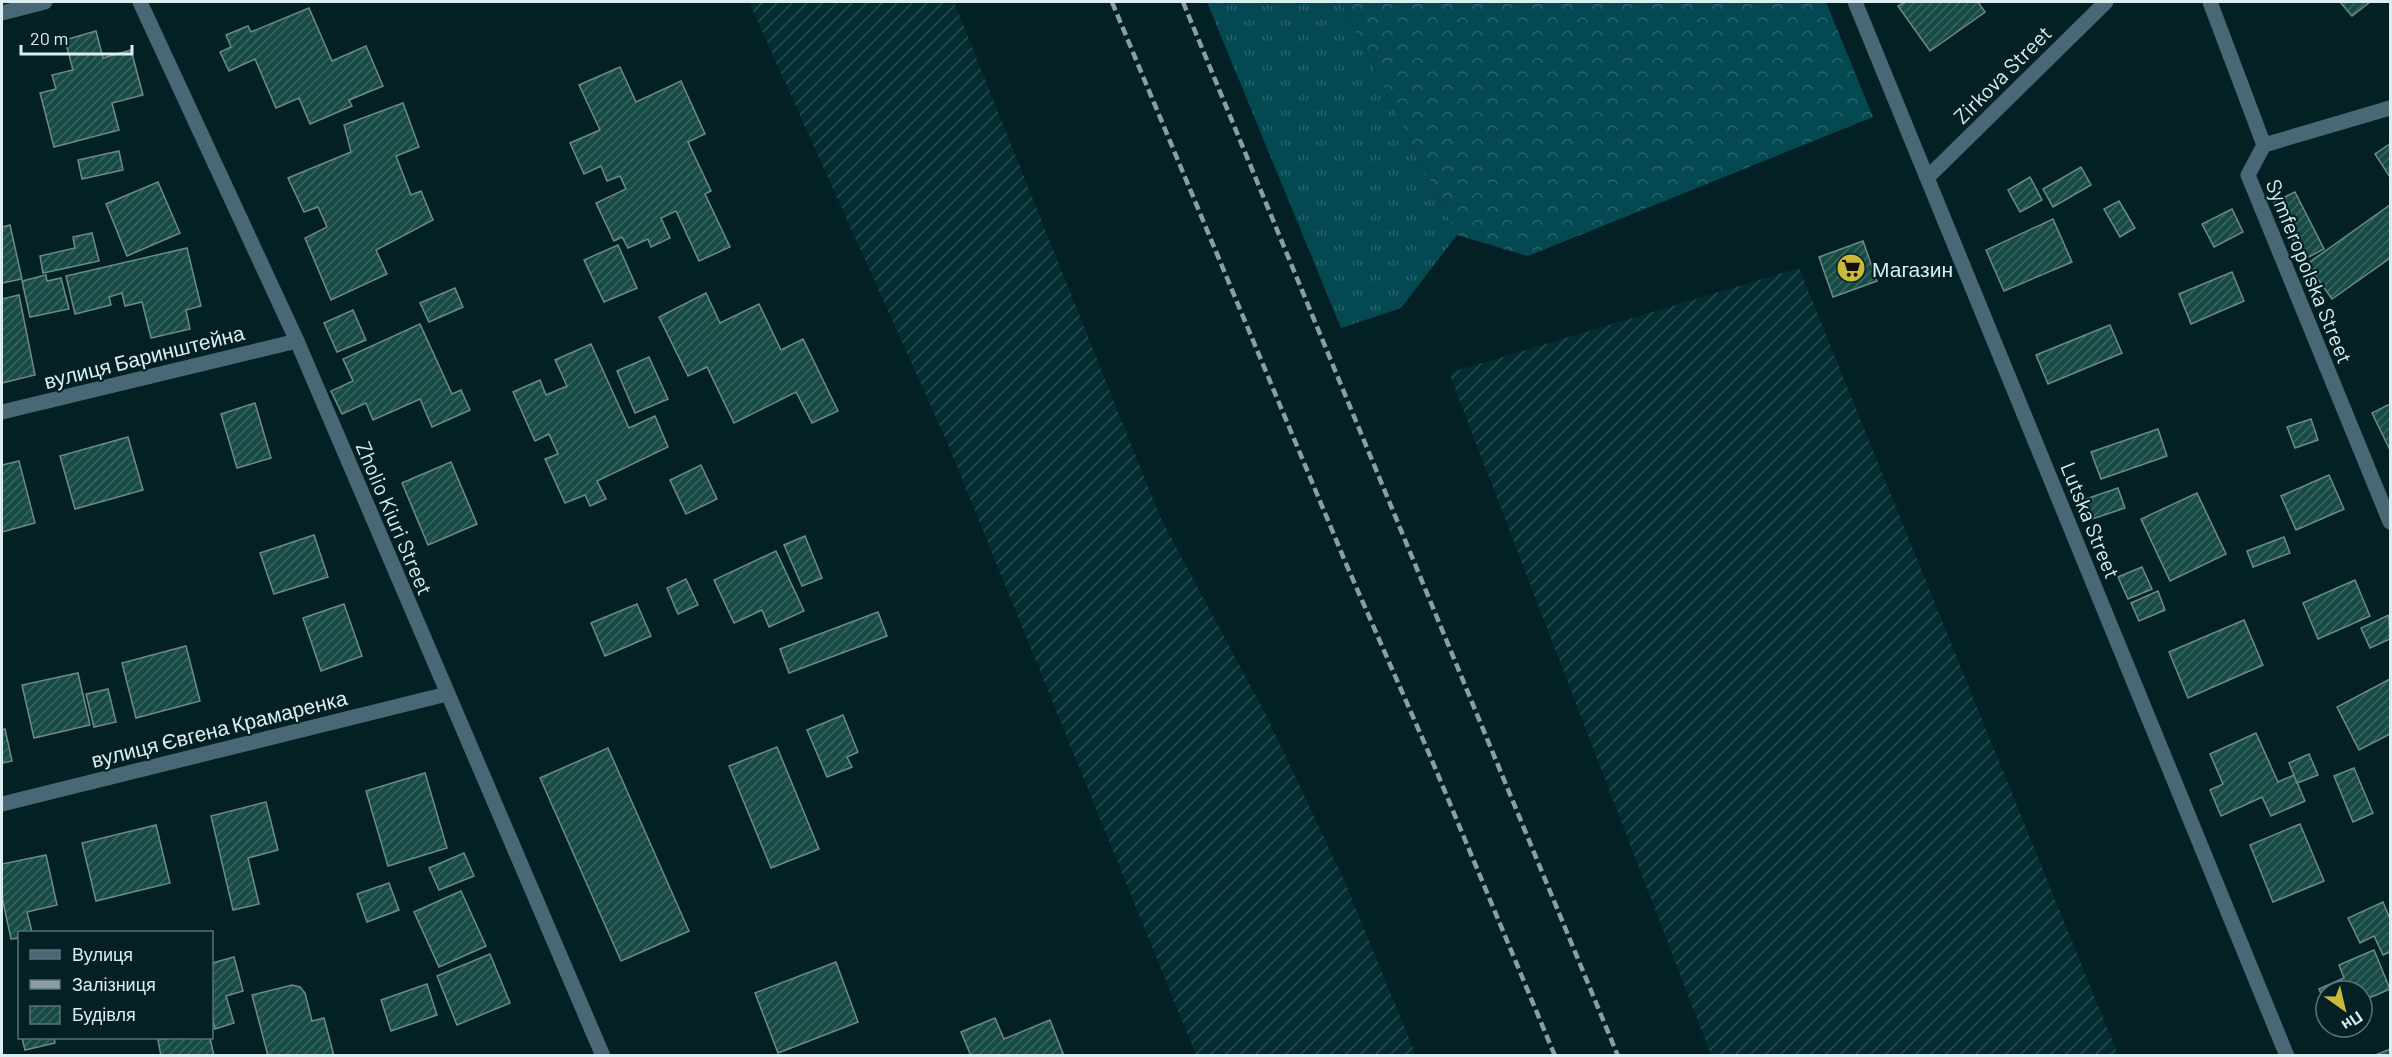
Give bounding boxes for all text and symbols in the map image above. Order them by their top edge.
scale bar [21,18,132,56]
street label: Zirkova Street [1948,20,2056,128]
text: 20 m [30,27,68,49]
street label: Symferopolska Street [2262,175,2358,367]
supermarket icon: Магазин [1835,252,1867,284]
place label: Магазин [1872,256,1953,281]
street label: вулиця Баринштейна [41,319,247,393]
street label: Zholio Kiuri Street [351,438,439,598]
street label: Lutska Street [2056,458,2126,582]
street label: вулиця Євгена Крамаренка [88,684,350,772]
legend [18,931,213,1039]
text: Вулиця [72,943,133,965]
text: Залізниця [72,973,156,995]
north arrow [2314,979,2374,1039]
text: Будівля [72,1003,136,1025]
text: Пн [2339,1008,2367,1036]

